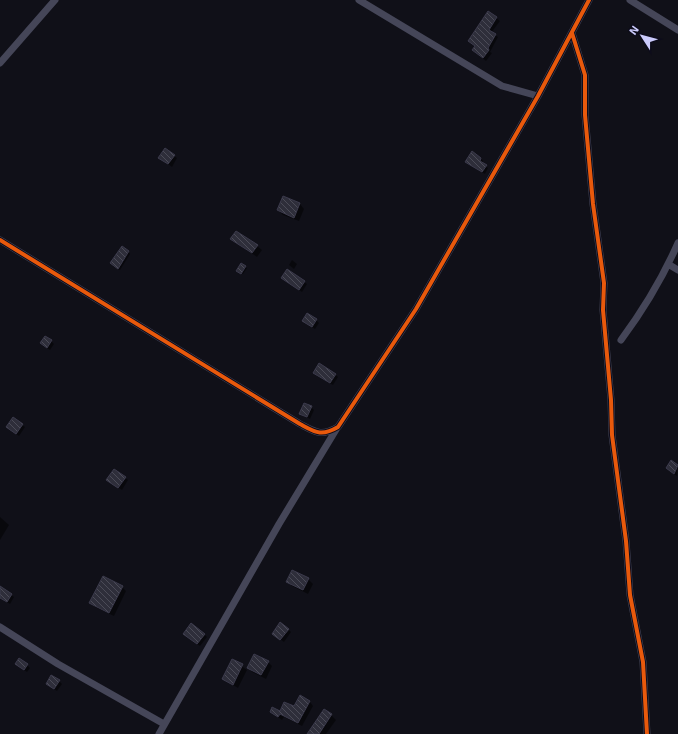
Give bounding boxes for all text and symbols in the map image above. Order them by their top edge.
north arrow [622,16,662,56]
text: N [626,23,641,37]

